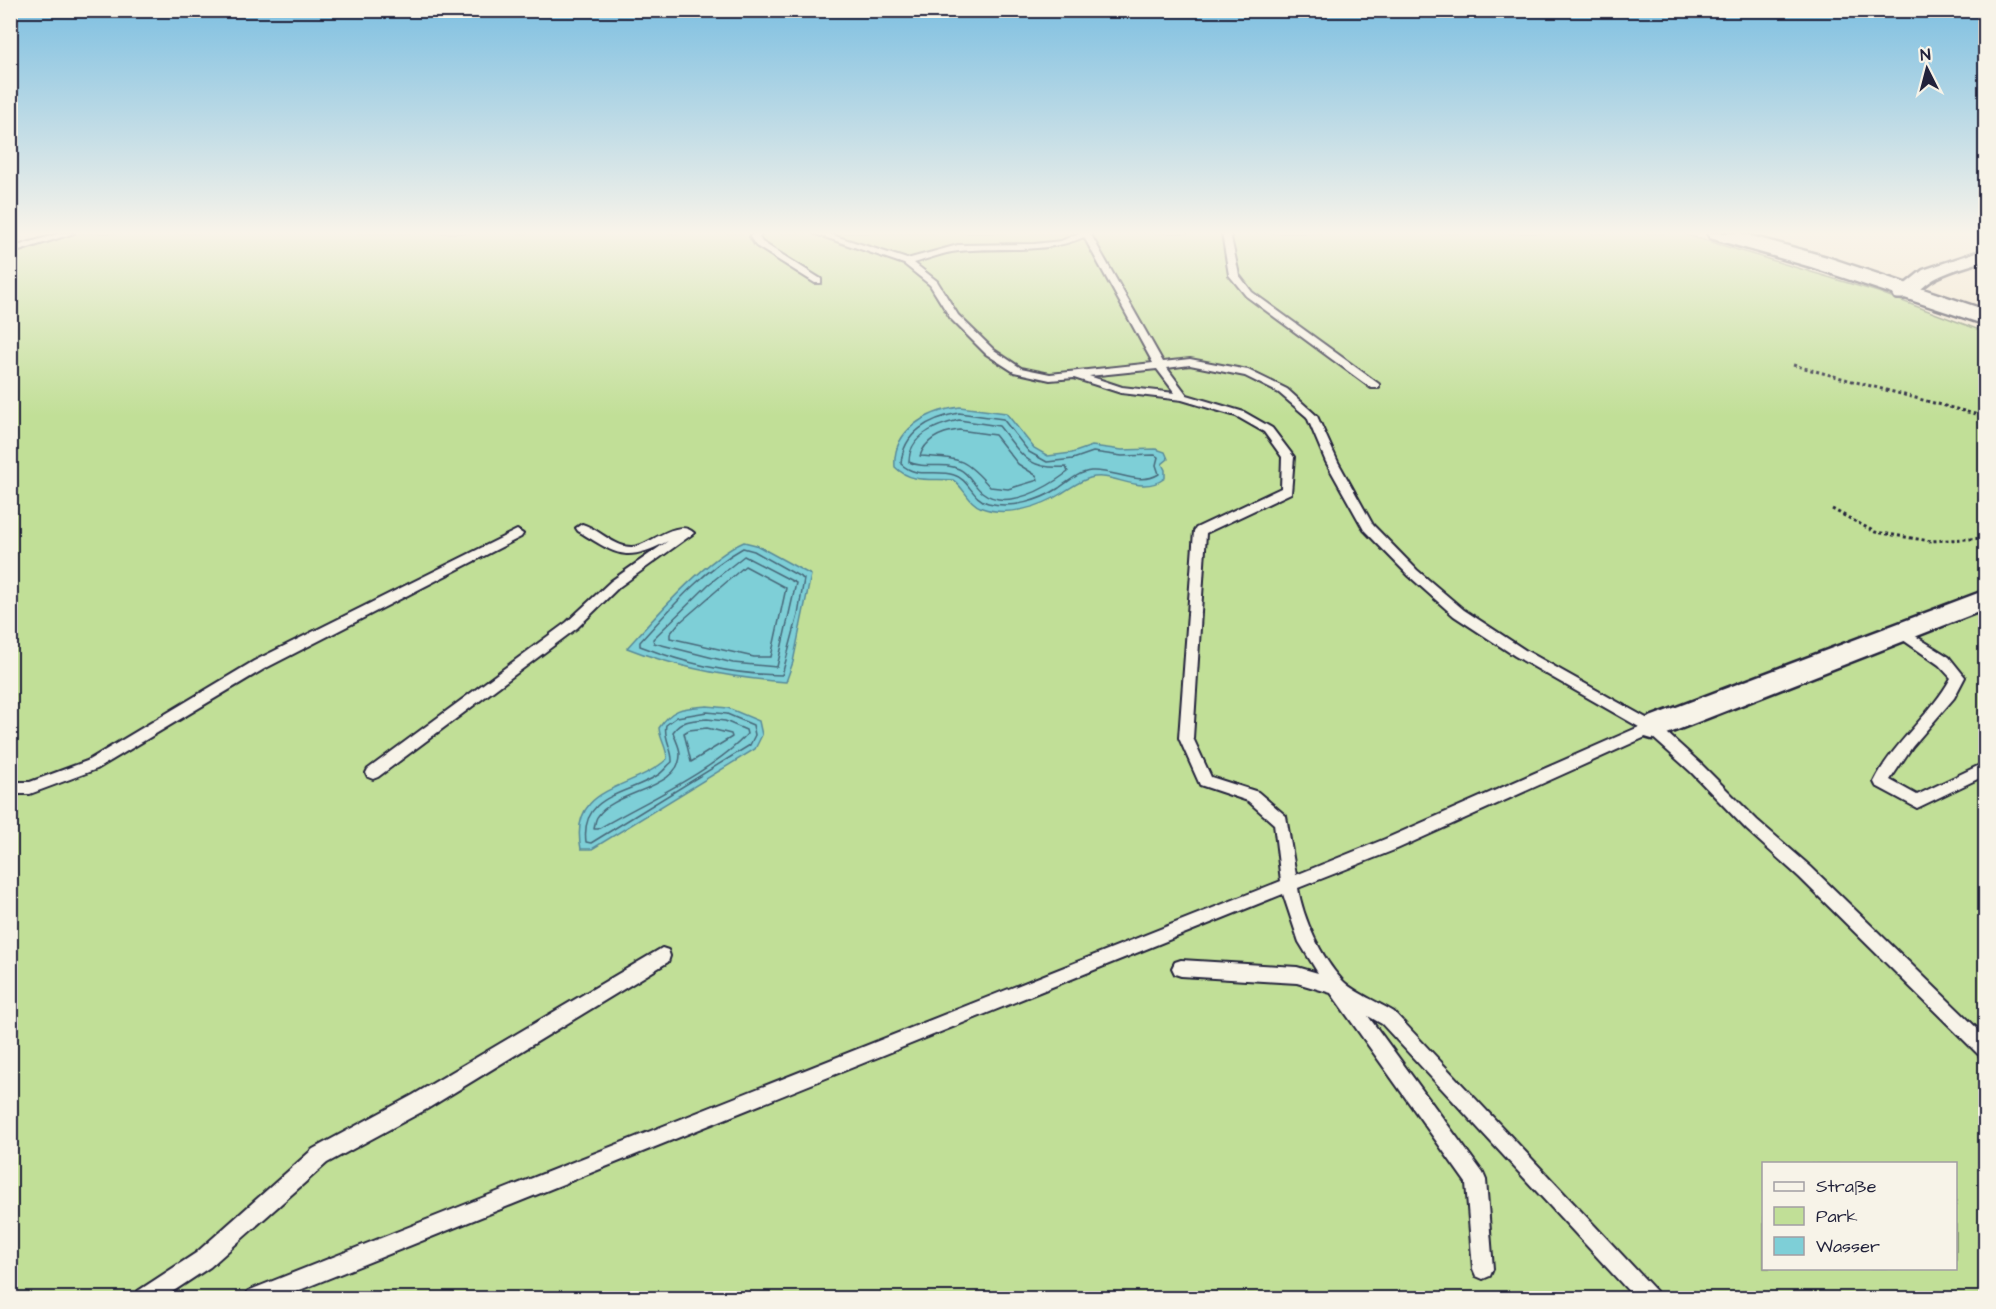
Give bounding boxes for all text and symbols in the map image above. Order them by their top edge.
north arrow [1897,39,1957,99]
text: N [1919,44,1932,67]
legend [1762,1162,1957,1270]
text: Straße [1816,1174,1877,1199]
text: Park [1816,1204,1858,1229]
text: Wasser [1816,1234,1880,1259]

